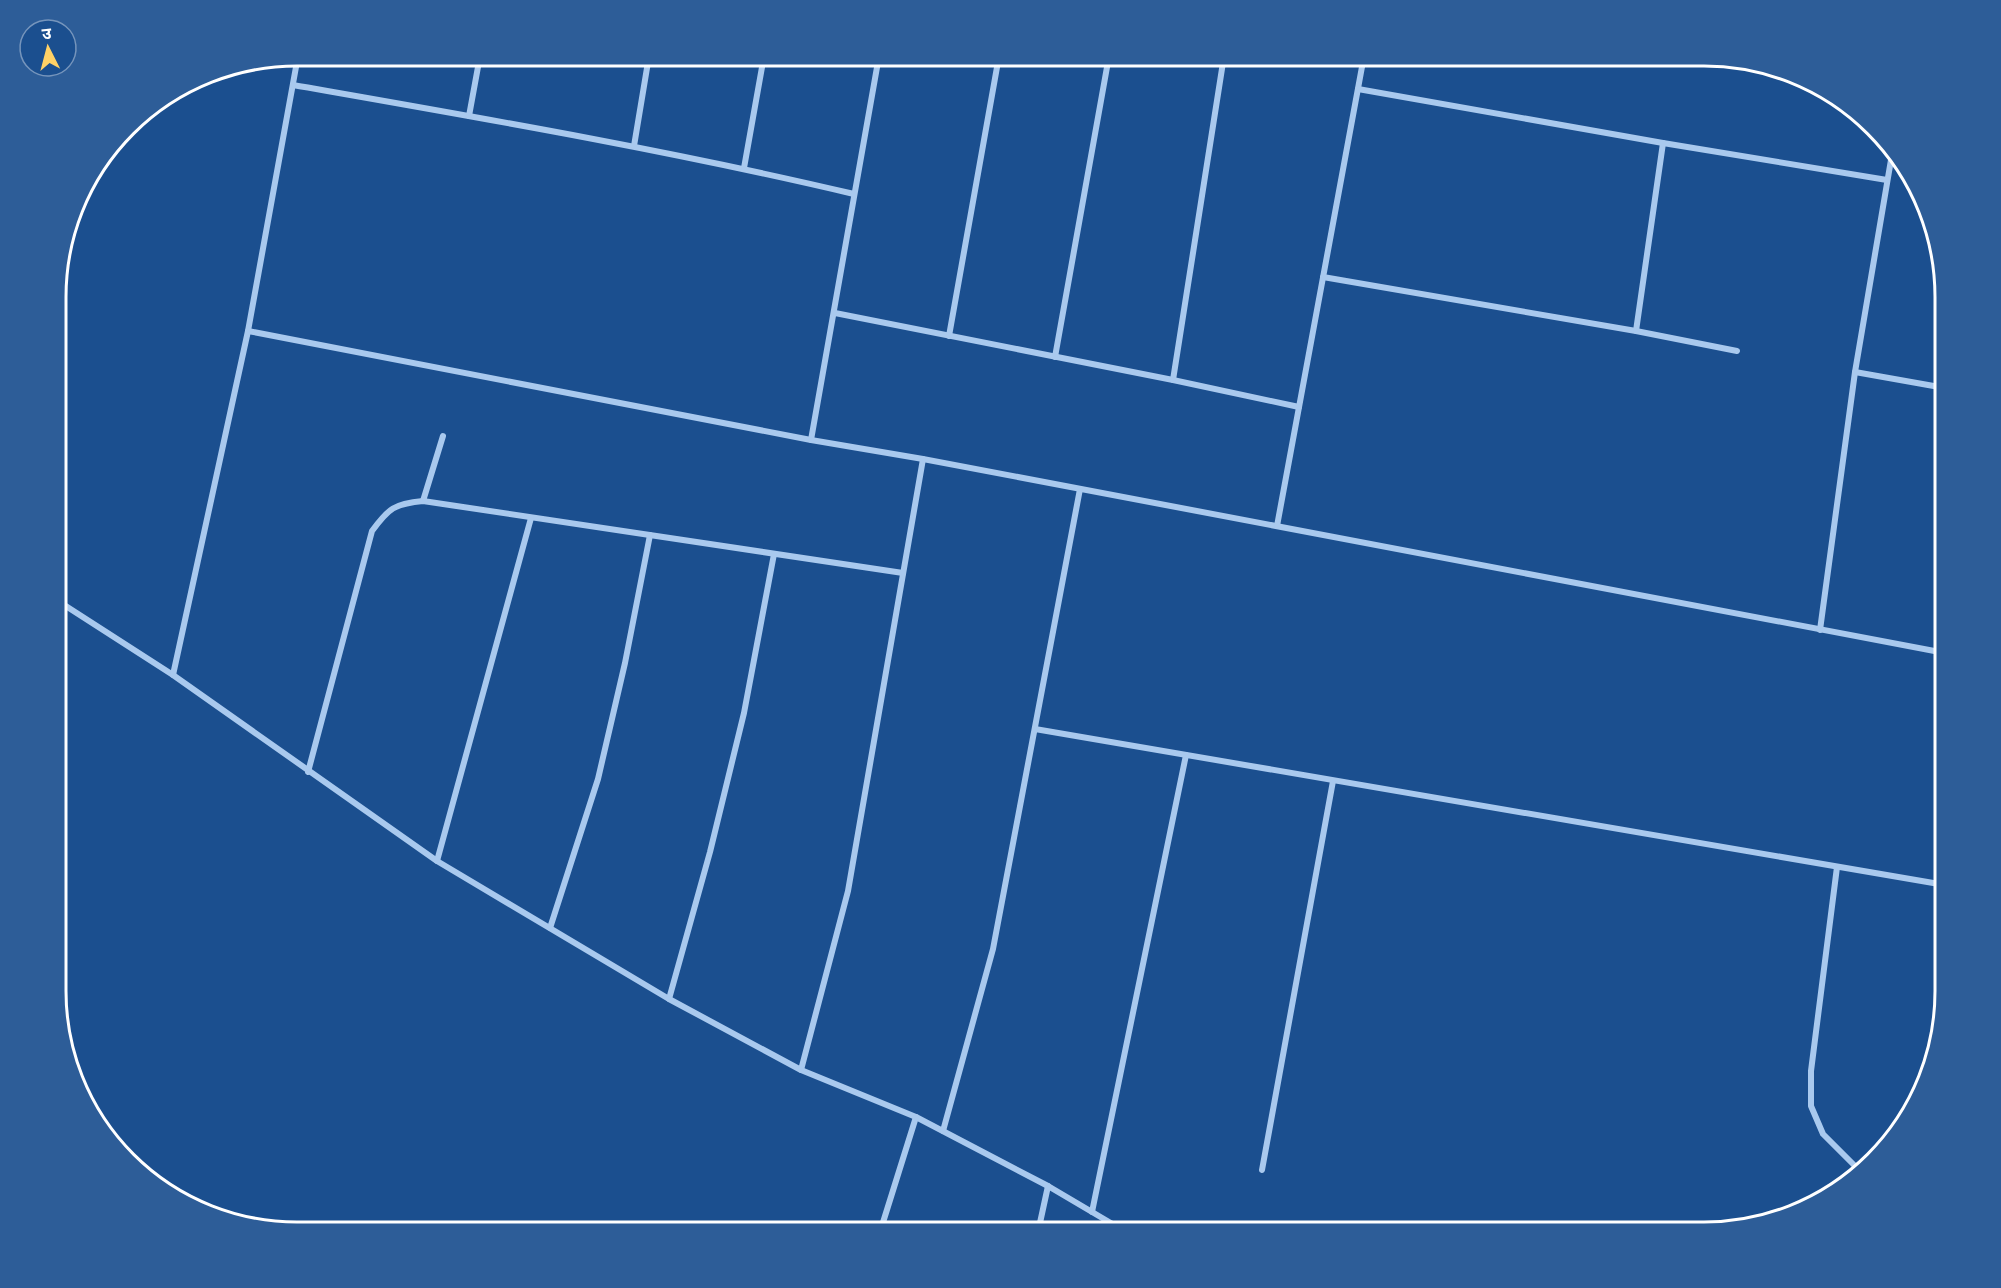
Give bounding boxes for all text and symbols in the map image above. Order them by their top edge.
north arrow [18,18,78,78]
text: उ [41,22,53,45]

